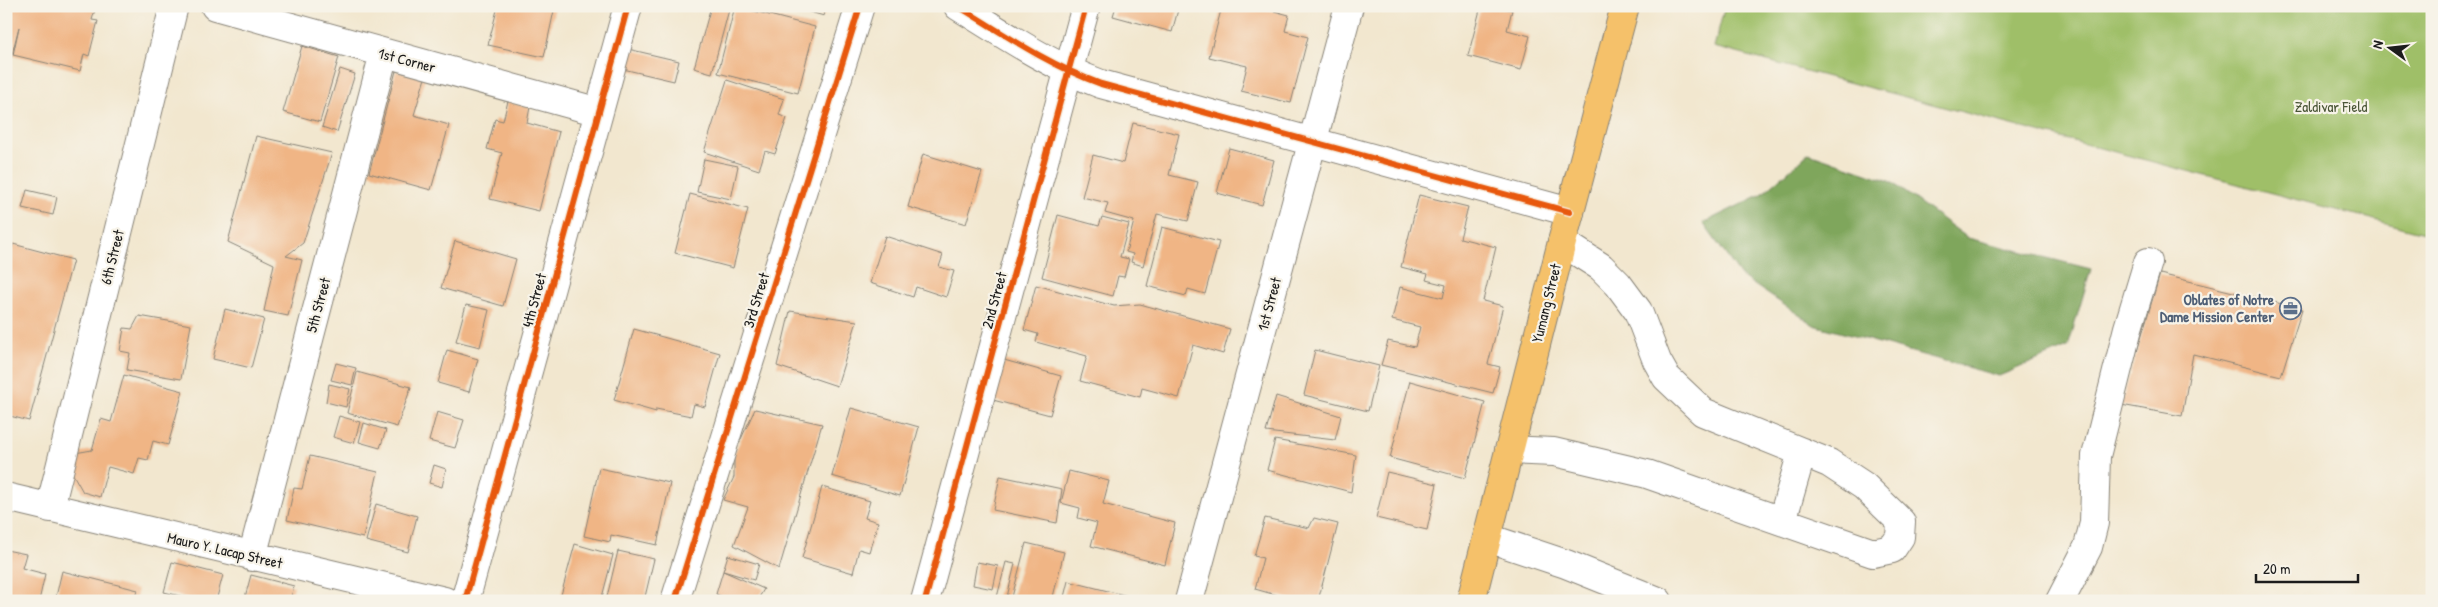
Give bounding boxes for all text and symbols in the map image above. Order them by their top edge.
north arrow [2366,22,2416,72]
text: N [2367,38,2387,51]
street label: 1st Corner [376,42,438,78]
park label: Zaldivar Field [2295,96,2367,117]
street label: 6th Street [95,227,129,287]
street label: Yumang Street [1526,261,1566,345]
street label: 2nd Street [976,268,1012,331]
street label: 3rd Street [738,269,775,330]
street label: 4th Street [517,270,552,330]
street label: 5th Street [301,274,336,335]
street label: 1st Street [1252,274,1286,333]
place label: Oblates of Notre Dame Mission Center [2160,289,2274,327]
office icon: Oblates of Notre Dame Mission Center [2278,296,2302,320]
street label: Mauro Y. Lacap Street [165,527,285,574]
scale bar [2256,552,2358,584]
text: 20 m [2263,558,2290,579]

